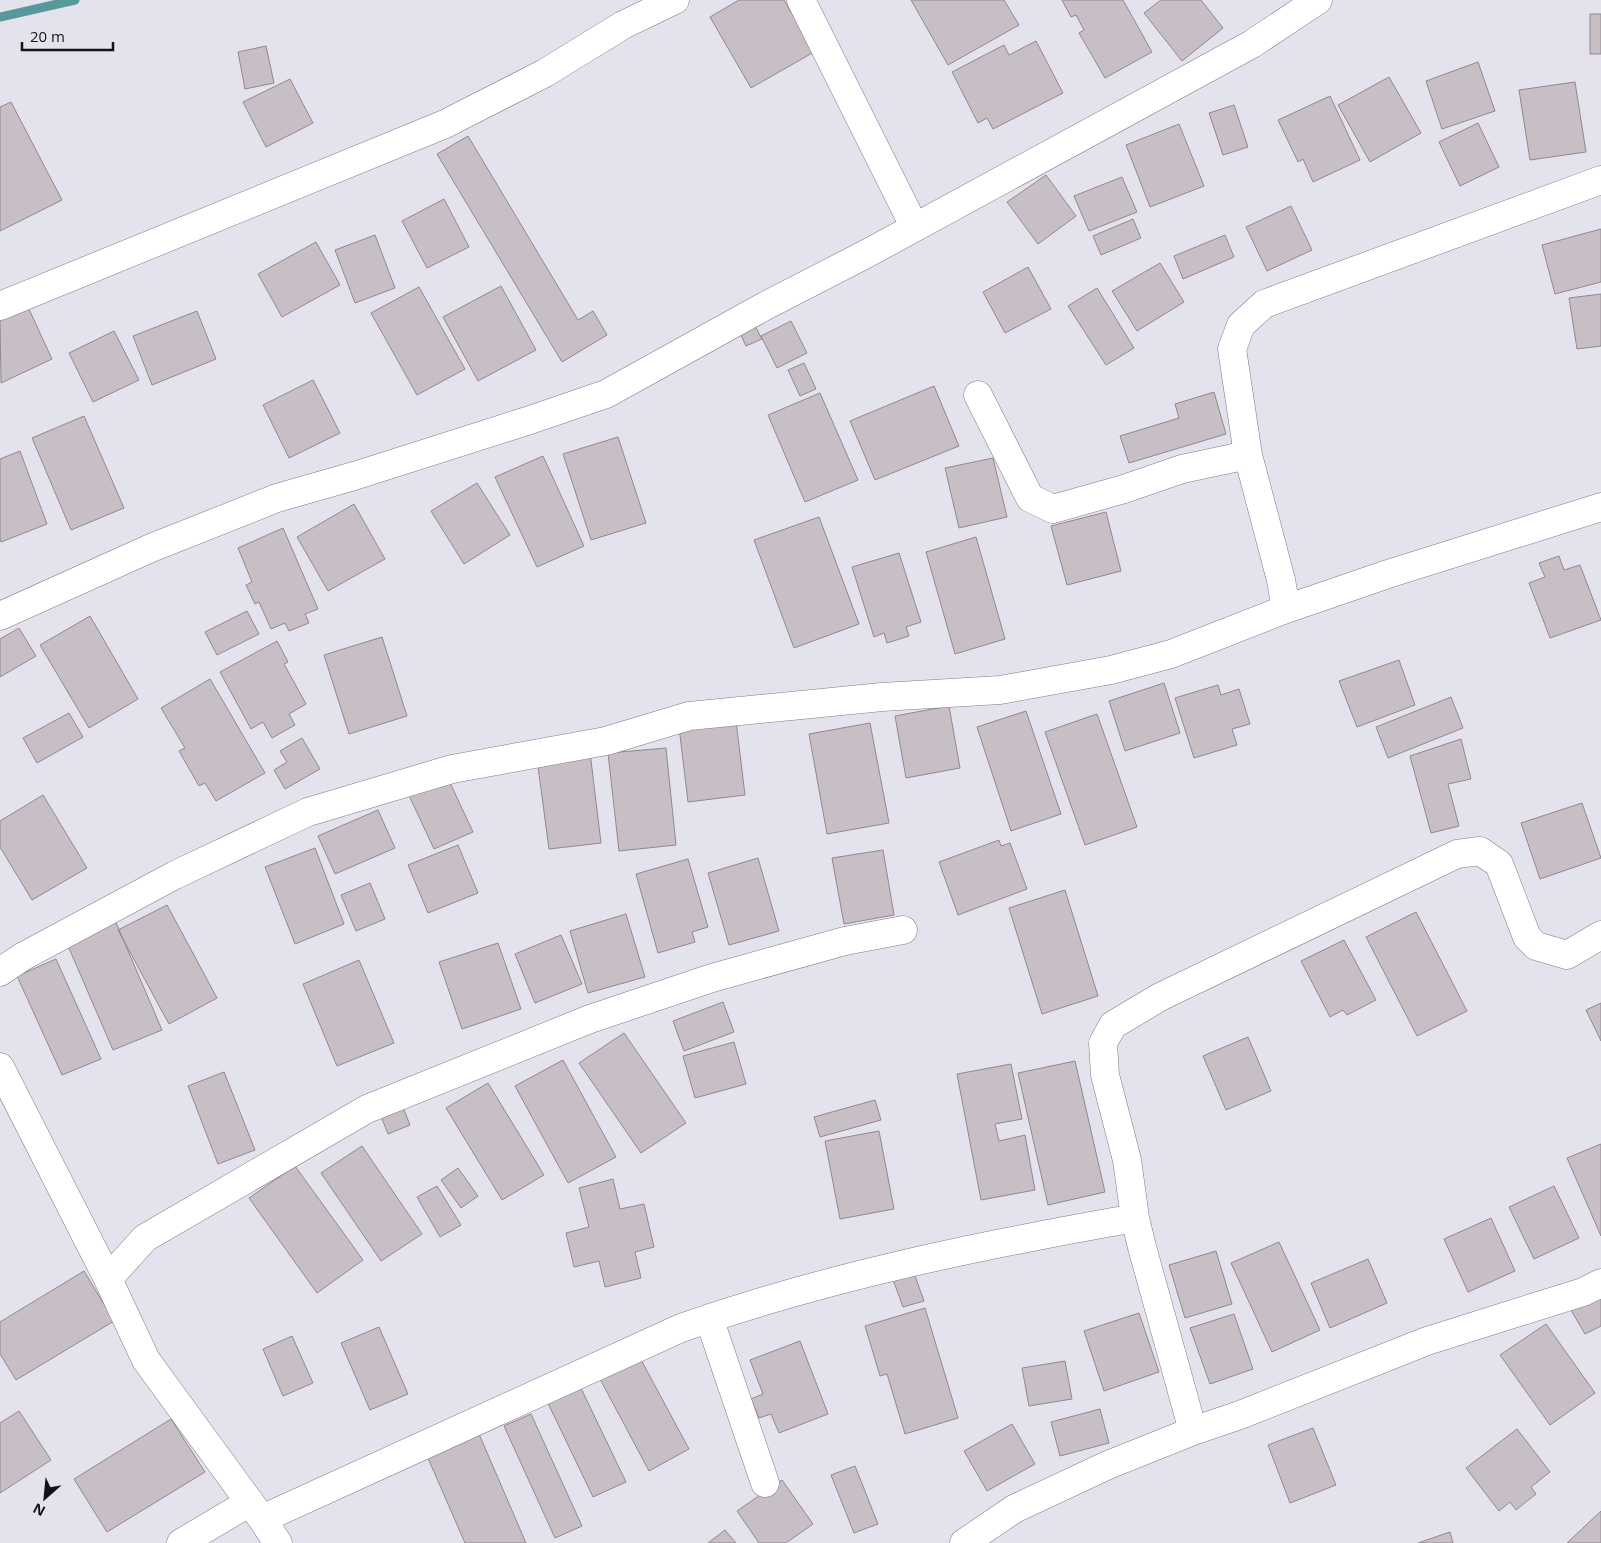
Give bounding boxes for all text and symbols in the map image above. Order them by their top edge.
scale bar [22,20,114,52]
text: 20 m [30,26,65,46]
north arrow [20,1473,70,1523]
text: N [29,1499,48,1521]

